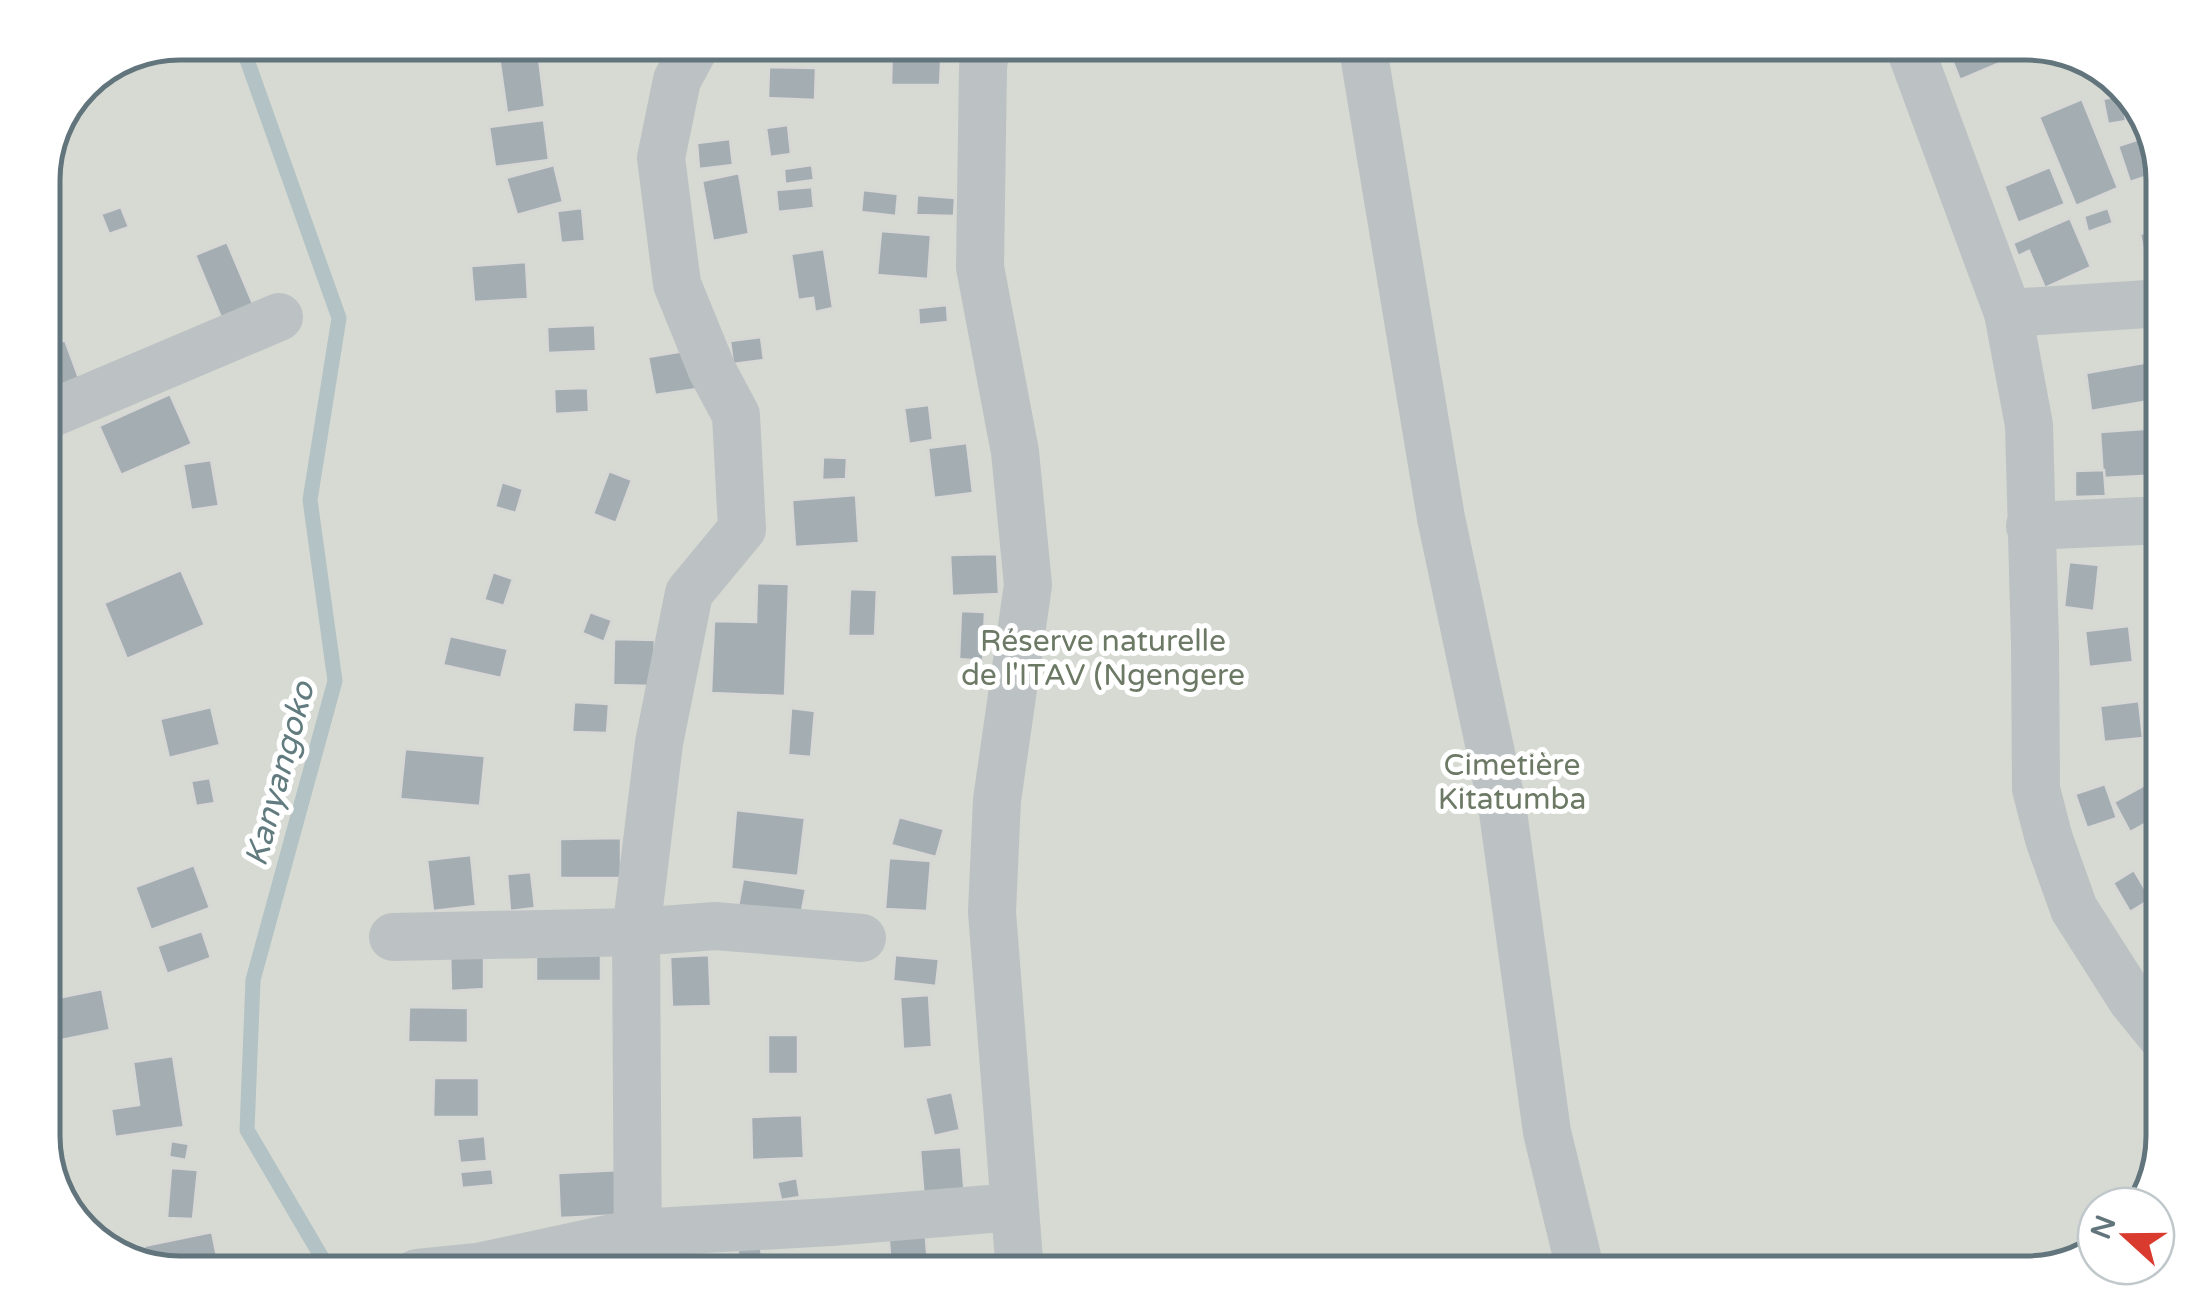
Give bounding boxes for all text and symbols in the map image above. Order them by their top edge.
park label: Réserve naturelle de l'ITAV (Ngengere [961,623,1245,694]
water label: Kanyangoko [237,676,323,870]
park label: Cimetière Kitatumba [1438,747,1586,818]
north arrow [2076,1186,2176,1286]
text: N [2084,1211,2123,1244]

